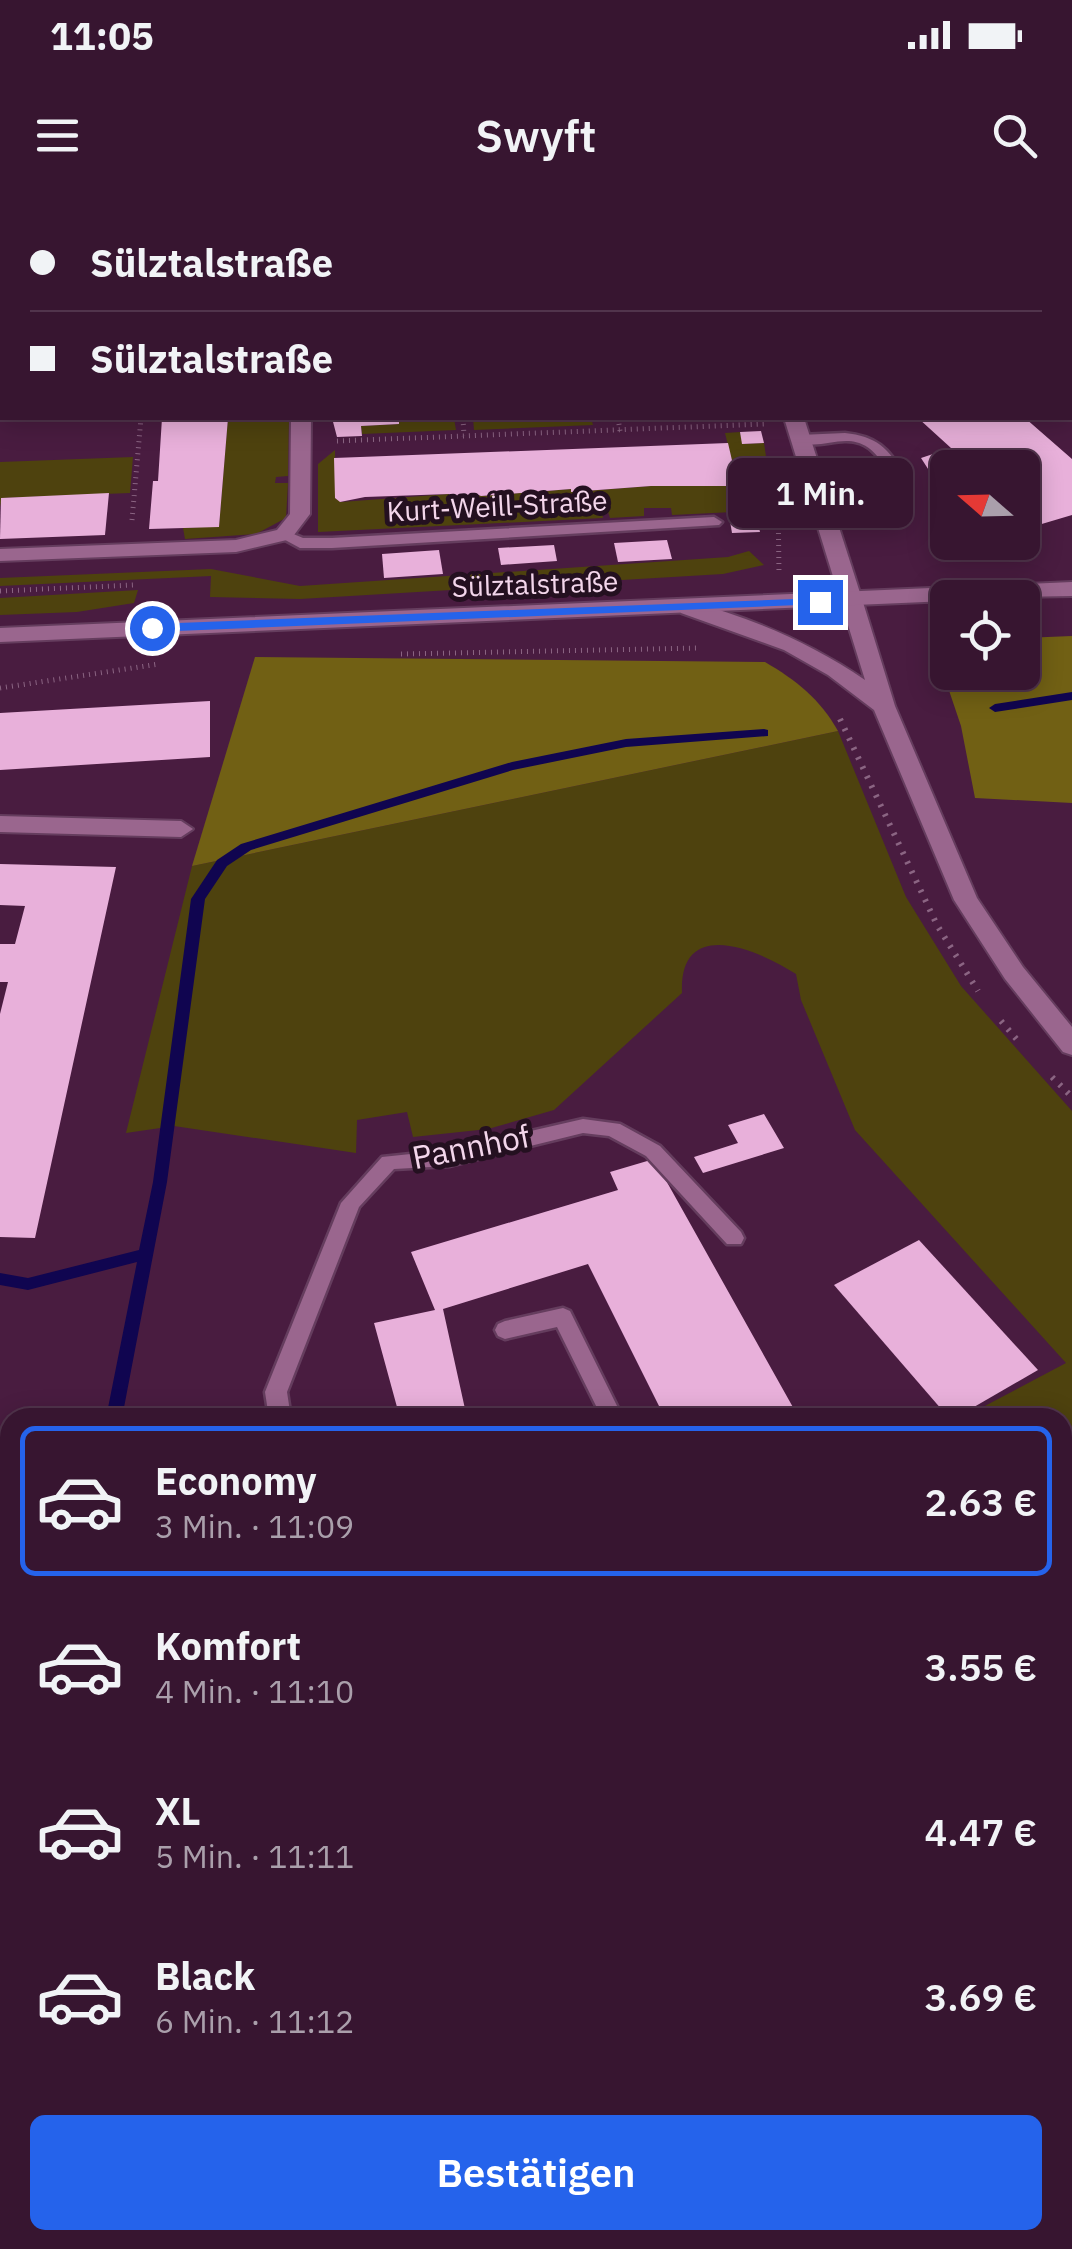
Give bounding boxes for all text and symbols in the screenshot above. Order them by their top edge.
text: 11:05 [50,11,154,60]
text: Swyft [476,106,596,164]
icon: menu [30,108,85,163]
icon: search [987,108,1042,163]
text: Sülztalstraße [90,238,333,287]
text: Sülztalstraße [90,334,333,383]
north arrow [930,450,1040,560]
map controls [930,450,1040,690]
callout: 1 Min. [728,457,912,527]
text: 1 Min. [775,472,866,514]
street label: Kurt-Weill-Straße [386,481,608,530]
street label: Sülztalstraße [451,562,619,605]
route end [798,580,843,625]
button: locate [930,580,1040,690]
route start [130,606,175,651]
street label: Pannhof [408,1114,533,1178]
icon: car [35,1456,125,1546]
text: Economy [155,1456,317,1505]
text: 2.63 € [924,1477,1037,1526]
text: 3 Min. · 11:09 [155,1505,354,1547]
icon: car [35,1621,125,1711]
text: Komfort [155,1621,301,1670]
text: 3.55 € [924,1642,1037,1691]
text: 4 Min. · 11:10 [155,1670,354,1712]
icon: car [35,1786,125,1876]
text: XL [155,1786,201,1835]
text: 4.47 € [924,1807,1037,1856]
text: 5 Min. · 11:11 [155,1835,354,1877]
icon: car [35,1951,125,2041]
text: Black [155,1951,255,2000]
text: 3.69 € [924,1972,1037,2021]
text: 6 Min. · 11:12 [155,2000,354,2042]
button: Bestätigen [30,2115,1042,2230]

